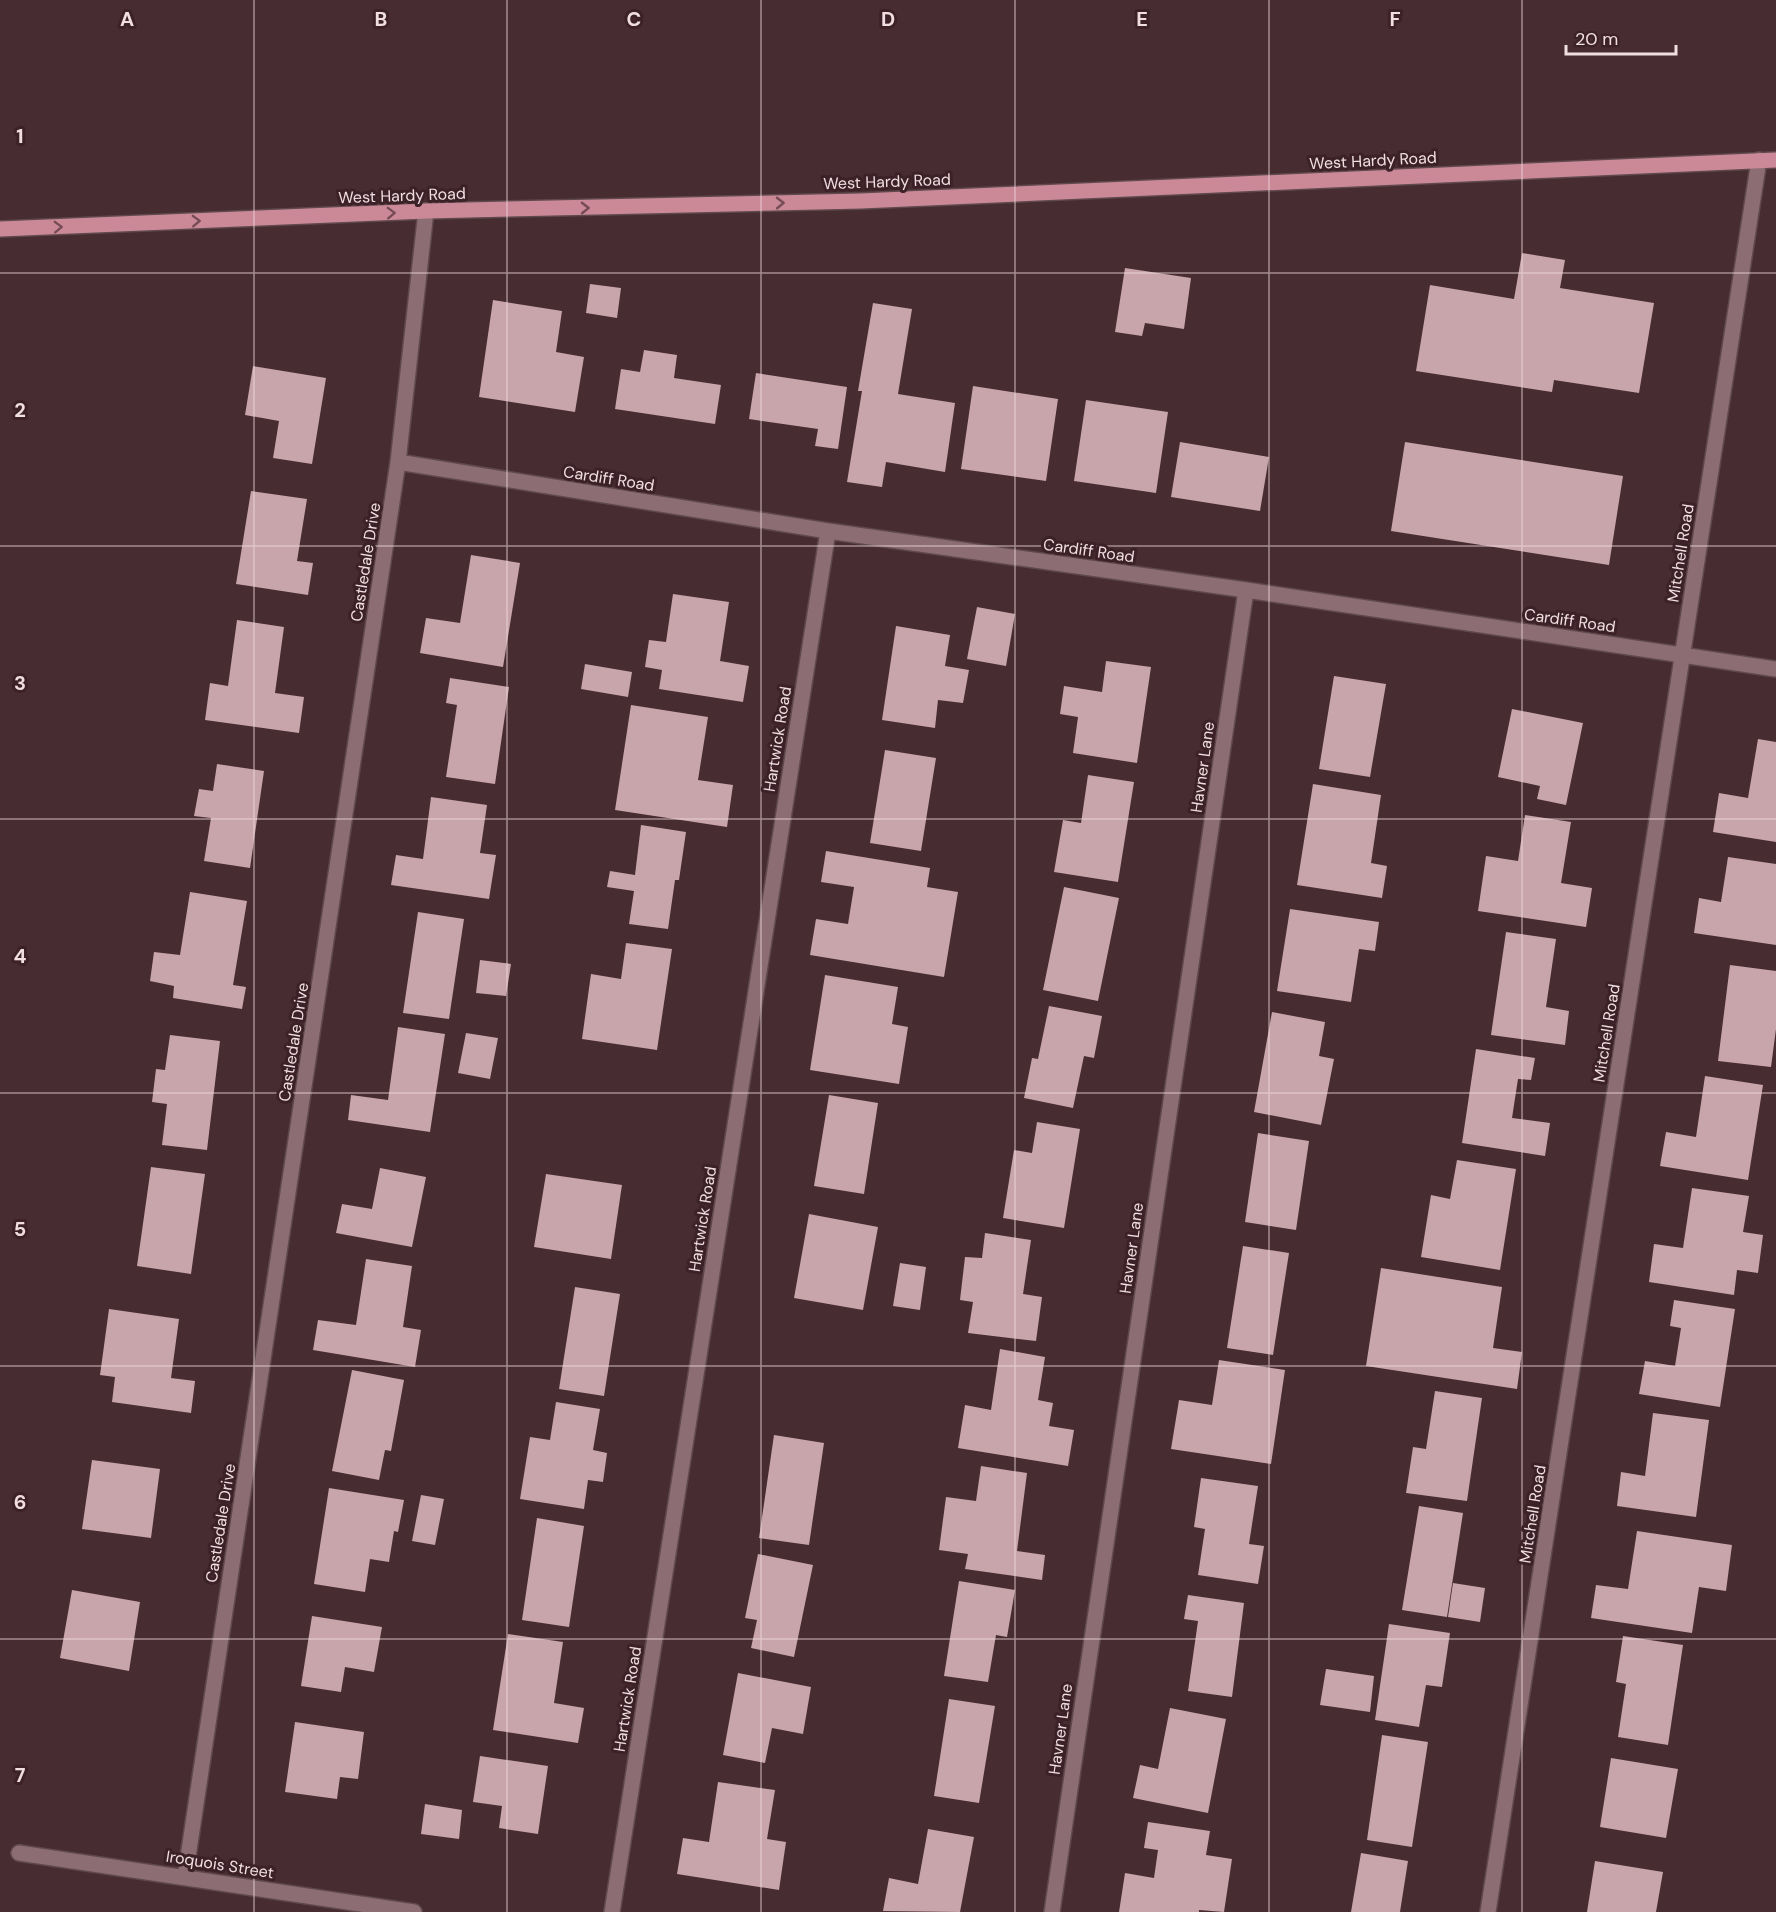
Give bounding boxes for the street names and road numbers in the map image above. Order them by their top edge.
street label: West Hardy Road [1309,147,1437,174]
street label: West Hardy Road [823,169,951,194]
street label: West Hardy Road [338,183,466,208]
street label: Cardiff Road [562,461,656,496]
street label: Castledale Drive [346,501,385,623]
street label: Mitchell Road [1662,502,1699,604]
street label: Cardiff Road [1042,534,1136,567]
street label: Cardiff Road [1523,604,1617,637]
street label: Hartwick Road [759,685,796,793]
street label: Havner Lane [1186,720,1219,814]
street label: Castledale Drive [274,981,313,1103]
street label: Mitchell Road [1588,982,1625,1084]
street label: Hartwick Road [684,1165,721,1273]
street label: Havner Lane [1115,1201,1148,1295]
street label: Castledale Drive [201,1462,240,1584]
street label: Mitchell Road [1514,1463,1551,1565]
street label: Hartwick Road [609,1645,646,1753]
street label: Havner Lane [1044,1682,1077,1776]
street label: Iroquois Street [164,1846,275,1883]

